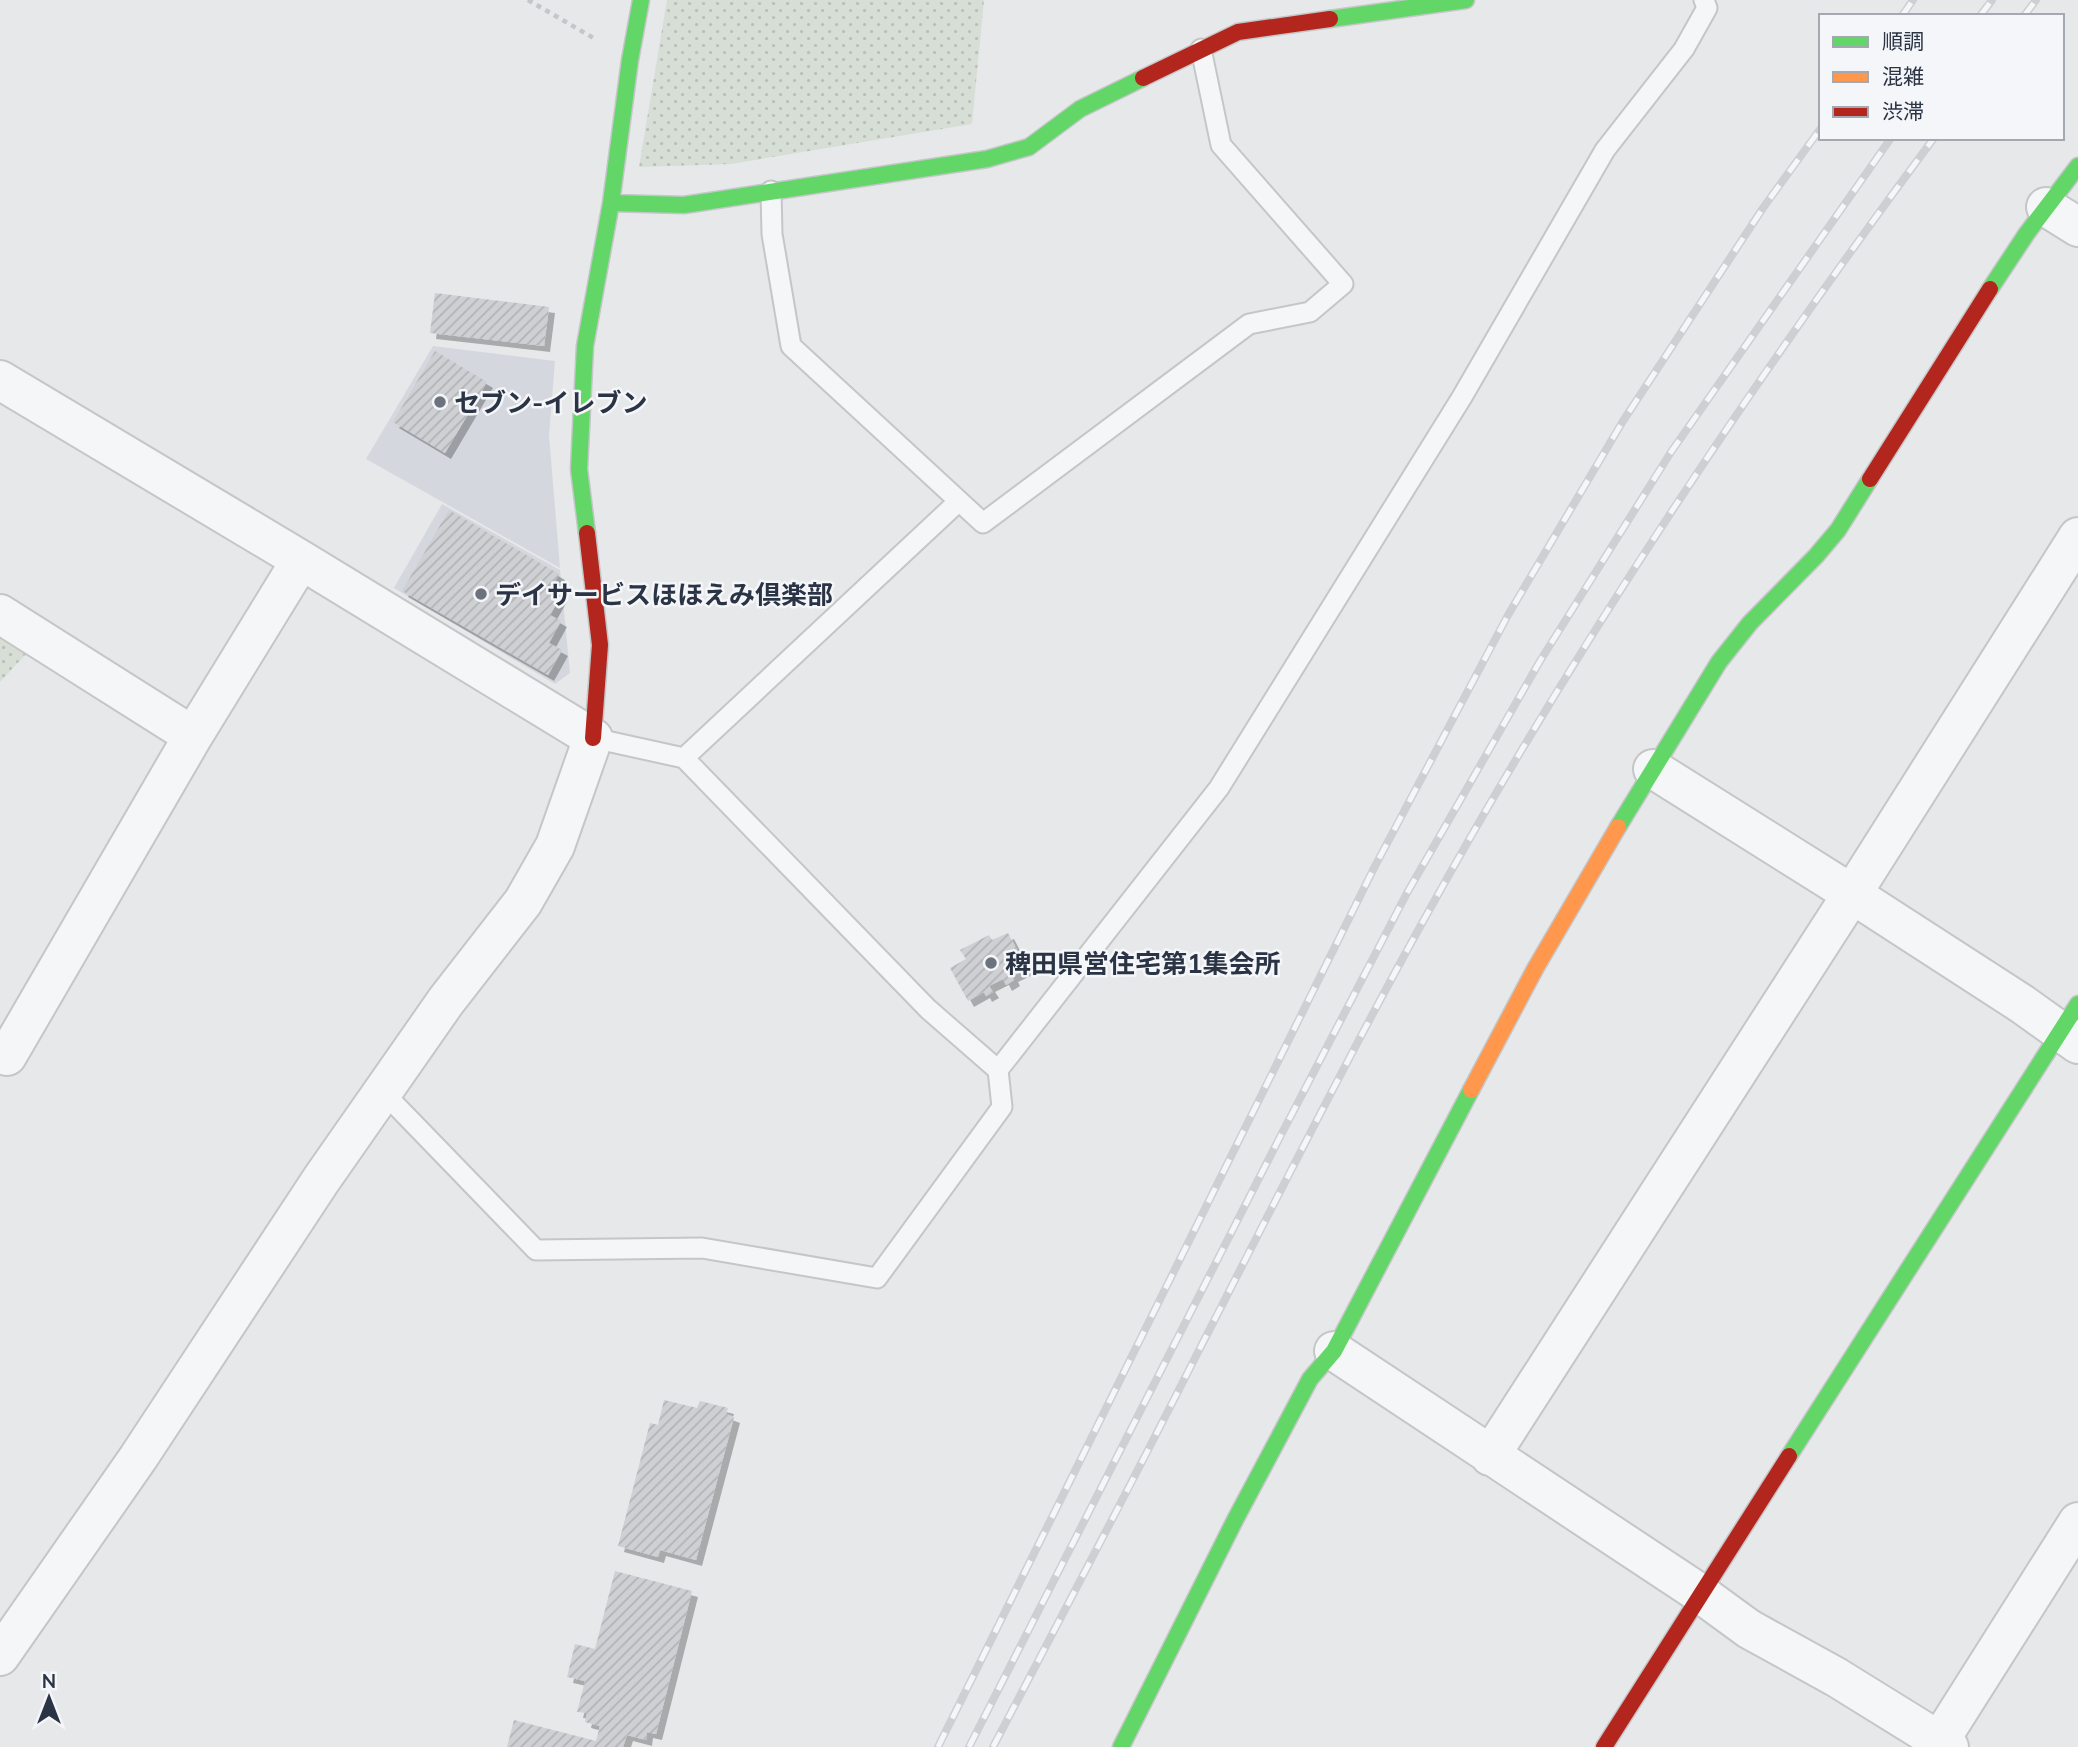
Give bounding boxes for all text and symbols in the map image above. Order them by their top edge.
legend [1819,14,2064,140]
text: 順調 [1882,28,1924,54]
text: 混雑 [1882,63,1924,89]
text: 渋滞 [1882,98,1924,124]
place label: セブン-イレブン [454,386,647,419]
marker: セブン-イレブン [432,394,448,410]
place label: デイサービスほほえみ倶楽部 [495,578,833,611]
marker: デイサービスほほえみ倶楽部 [473,586,489,602]
place label: 稗田県営住宅第1集会所 [1005,947,1281,980]
marker: 稗田県営住宅第1集会所 [983,955,999,971]
north arrow [14,1663,84,1733]
text: N [42,1669,56,1693]

